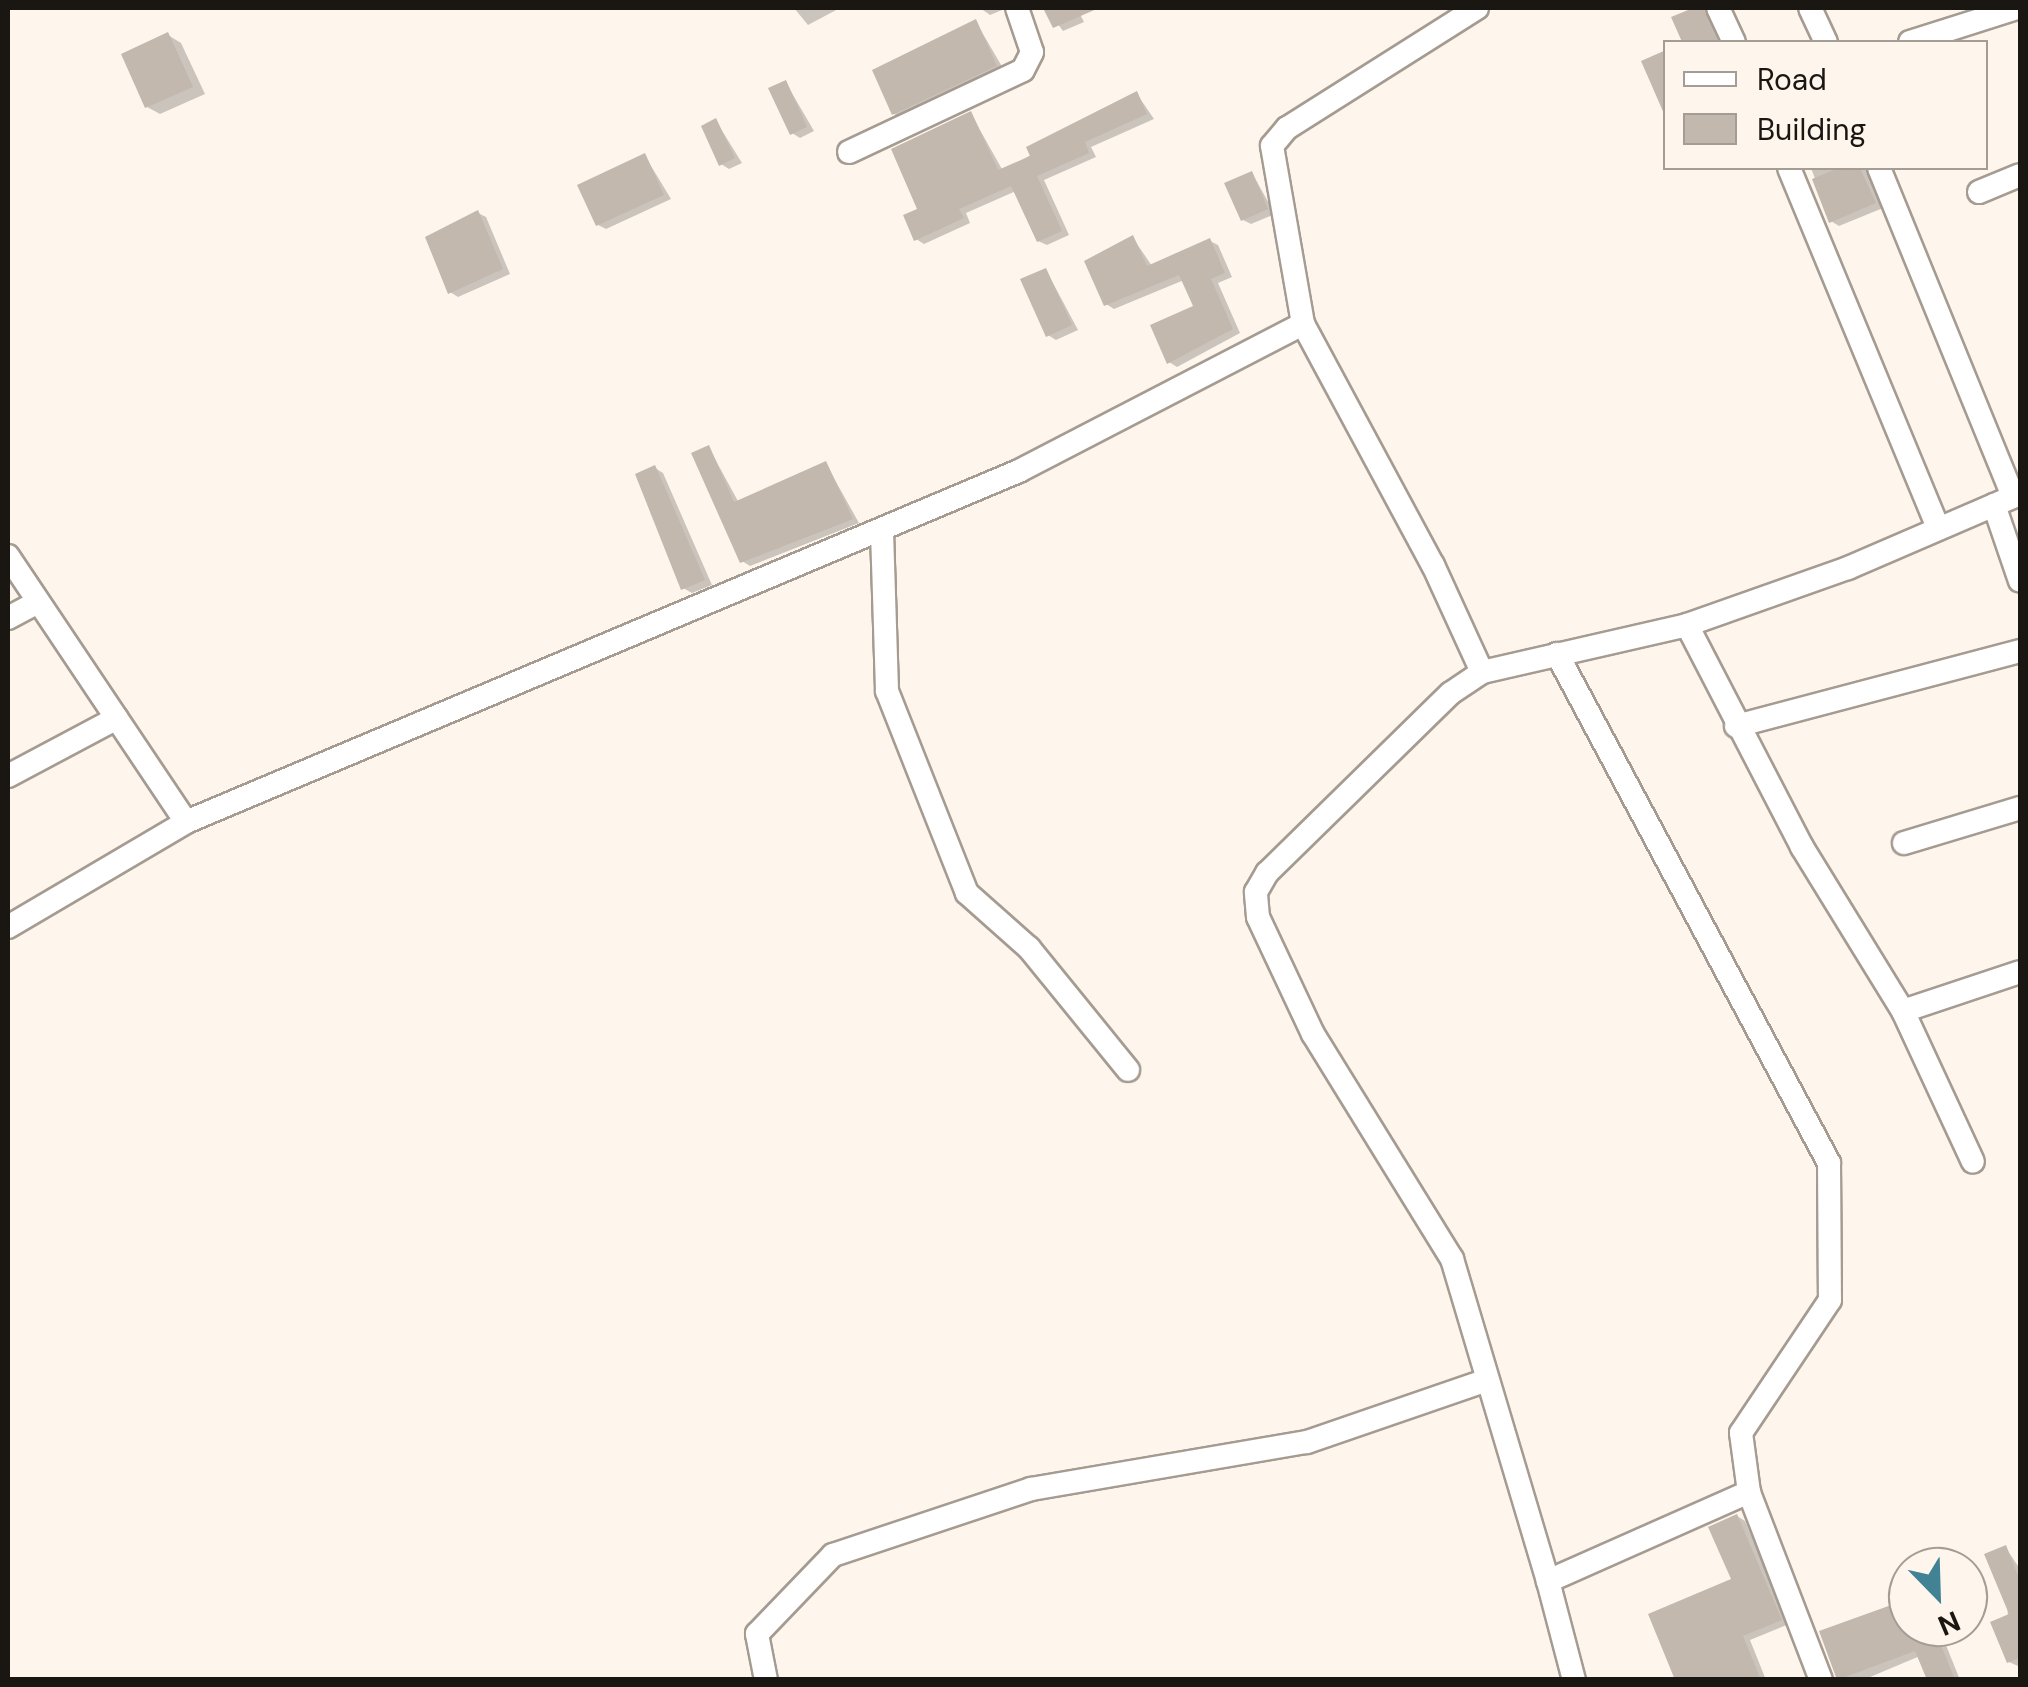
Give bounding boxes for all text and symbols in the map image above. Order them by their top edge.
legend [1663,40,1988,170]
text: Road [1757,60,1827,99]
text: Building [1757,110,1866,149]
north arrow [1888,1547,1988,1647]
text: N [1933,1602,1966,1644]

